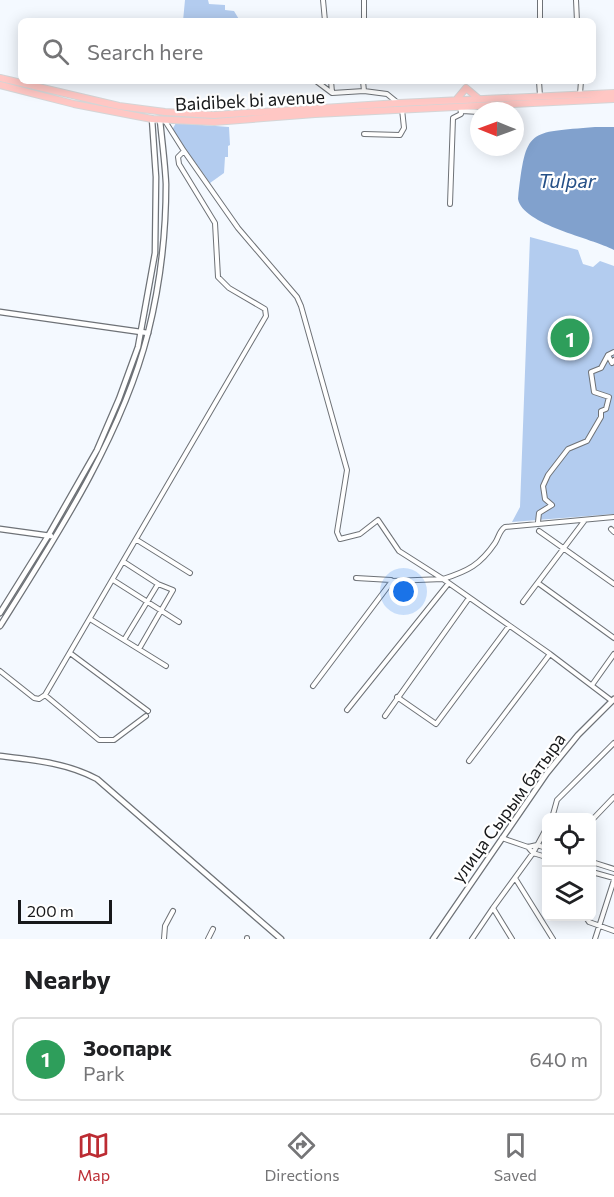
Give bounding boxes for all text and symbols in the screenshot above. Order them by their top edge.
search box [18,18,596,84]
icon: search [39,35,72,68]
text: Search here [87,38,203,65]
street label: Baidibek bi avenue [174,85,326,115]
north arrow [470,102,524,156]
water label: Tulpar [538,168,597,192]
pin: 1 [550,316,590,360]
your location [389,577,418,606]
street label: улица Сырым батыра [447,728,570,886]
map controls [542,813,596,921]
button: locate [542,813,596,867]
button: layers [542,867,596,921]
scale bar [18,897,112,924]
text: 200 m [27,901,74,920]
text: Nearby [24,963,111,994]
text: Зоопарк [83,1034,172,1061]
text: 1 [41,1047,50,1071]
text: 640 m [530,1047,588,1071]
text: Park [83,1061,125,1085]
tab: Map [77,1129,110,1184]
tab: Directions [264,1129,339,1184]
tab: Saved [494,1129,537,1184]

